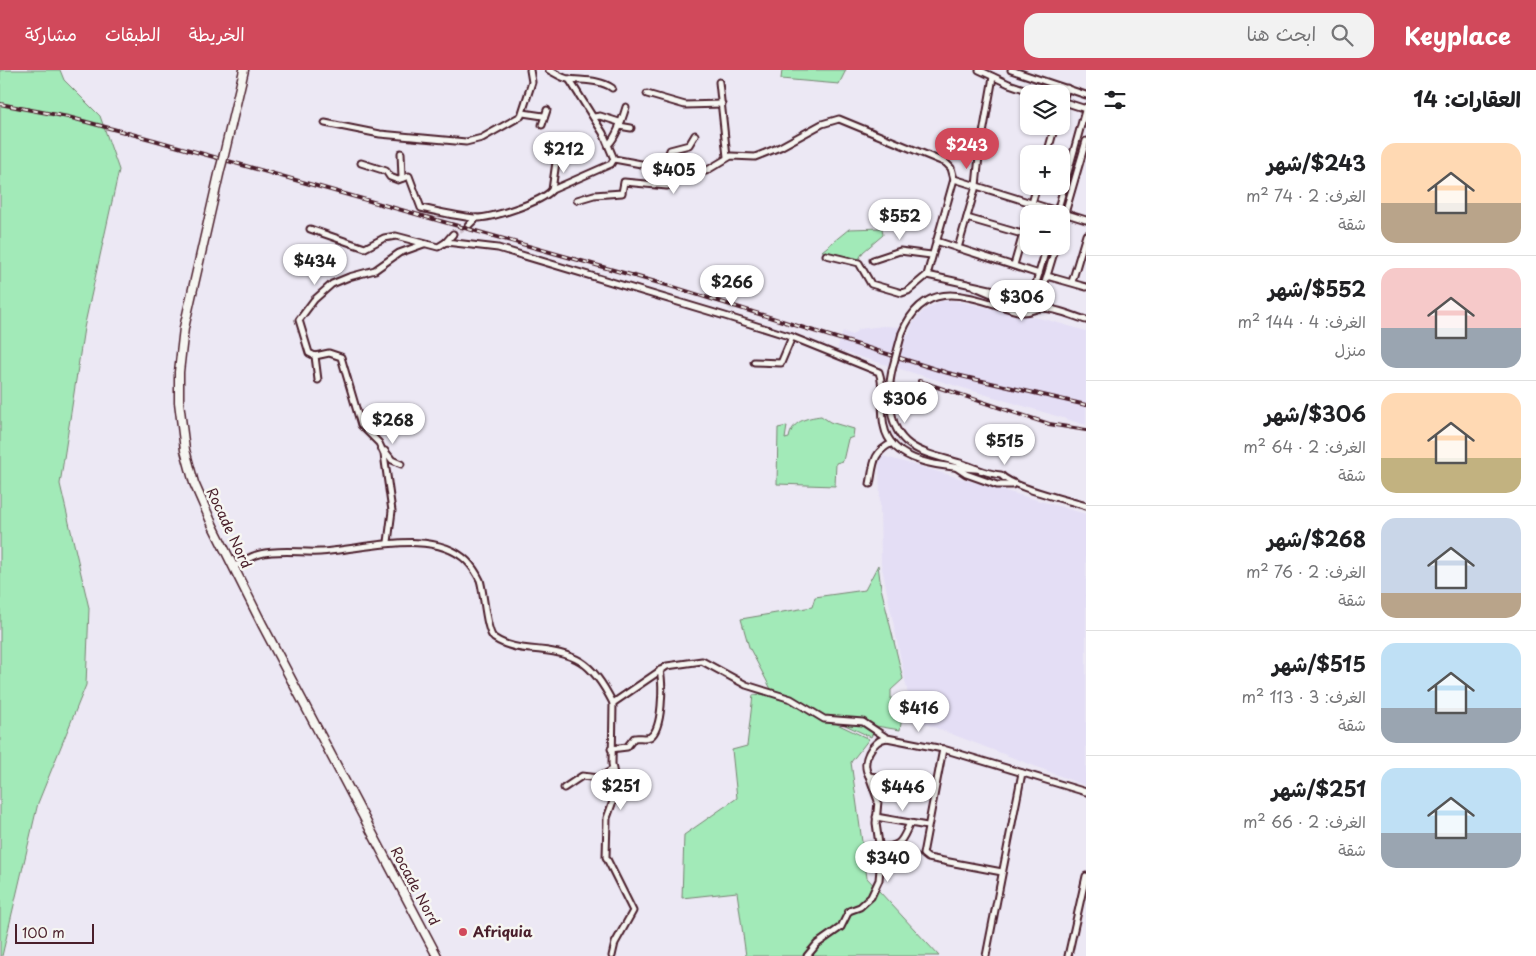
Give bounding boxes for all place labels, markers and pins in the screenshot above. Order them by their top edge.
pin: $243 [937,128,997,170]
pin: $212 [534,132,594,174]
pin: $405 [644,152,704,195]
pin: $552 [870,198,930,241]
pin: $434 [285,244,345,286]
pin: $266 [702,264,762,307]
pin: $306 [992,280,1052,322]
pin: $306 [875,382,935,424]
pin: $268 [363,402,423,445]
pin: $515 [975,424,1035,466]
pin: $416 [889,690,949,733]
pin: $251 [591,768,651,811]
pin: $446 [873,770,933,812]
pin: $340 [858,840,918,883]
place label: Afriquia [473,921,533,942]
marker: Afriquia [457,926,469,938]

